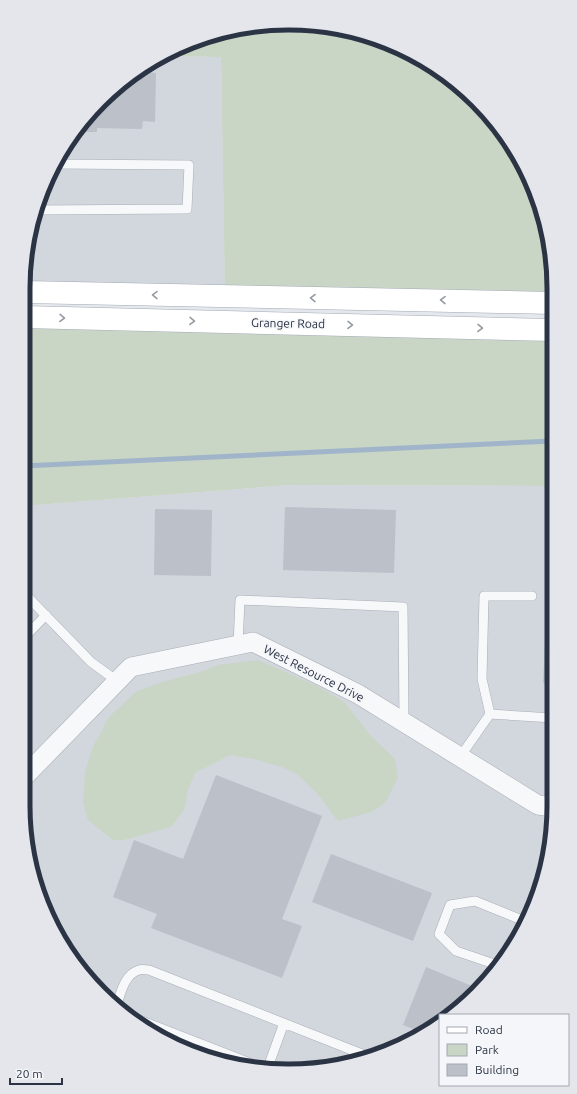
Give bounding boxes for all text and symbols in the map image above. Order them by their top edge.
one-way arrow [152,291,158,299]
one-way arrow [310,294,316,302]
one-way arrow [440,296,446,305]
one-way arrow [60,314,66,322]
street label: Granger Road [251,316,325,330]
one-way arrow [189,317,195,325]
one-way arrow [347,321,353,329]
one-way arrow [477,324,483,332]
street label: West Resource Drive [262,642,366,704]
legend [439,1014,569,1086]
text: Road [475,1023,503,1036]
text: Park [475,1043,499,1056]
scale bar [10,1060,62,1086]
text: Building [475,1063,519,1076]
text: 20 m [16,1067,43,1080]

